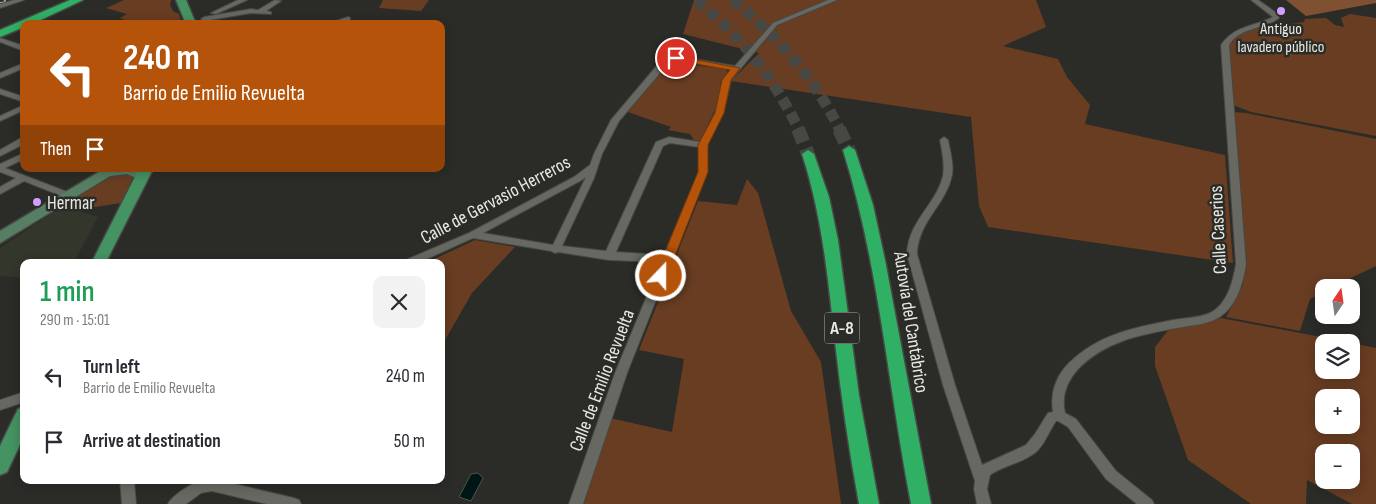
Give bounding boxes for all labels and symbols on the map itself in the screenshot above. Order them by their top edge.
marker: Antiguo lavadero público [1275,5,1287,17]
place label: Antiguo lavadero público [1238,20,1324,57]
pin [655,37,697,79]
street label: Calle de Gervasio Herreros [417,151,575,250]
street label: Calle Caserios [1205,185,1232,275]
place label: Hermar [47,192,95,215]
marker: Hermar [31,196,43,208]
position arrow [634,249,686,301]
street label: Autovía del Cantábrico [888,249,933,394]
north arrow [1315,279,1360,324]
street label: Calle de Emilio Revuelta [565,306,640,455]
road number: A-8 [824,312,860,343]

